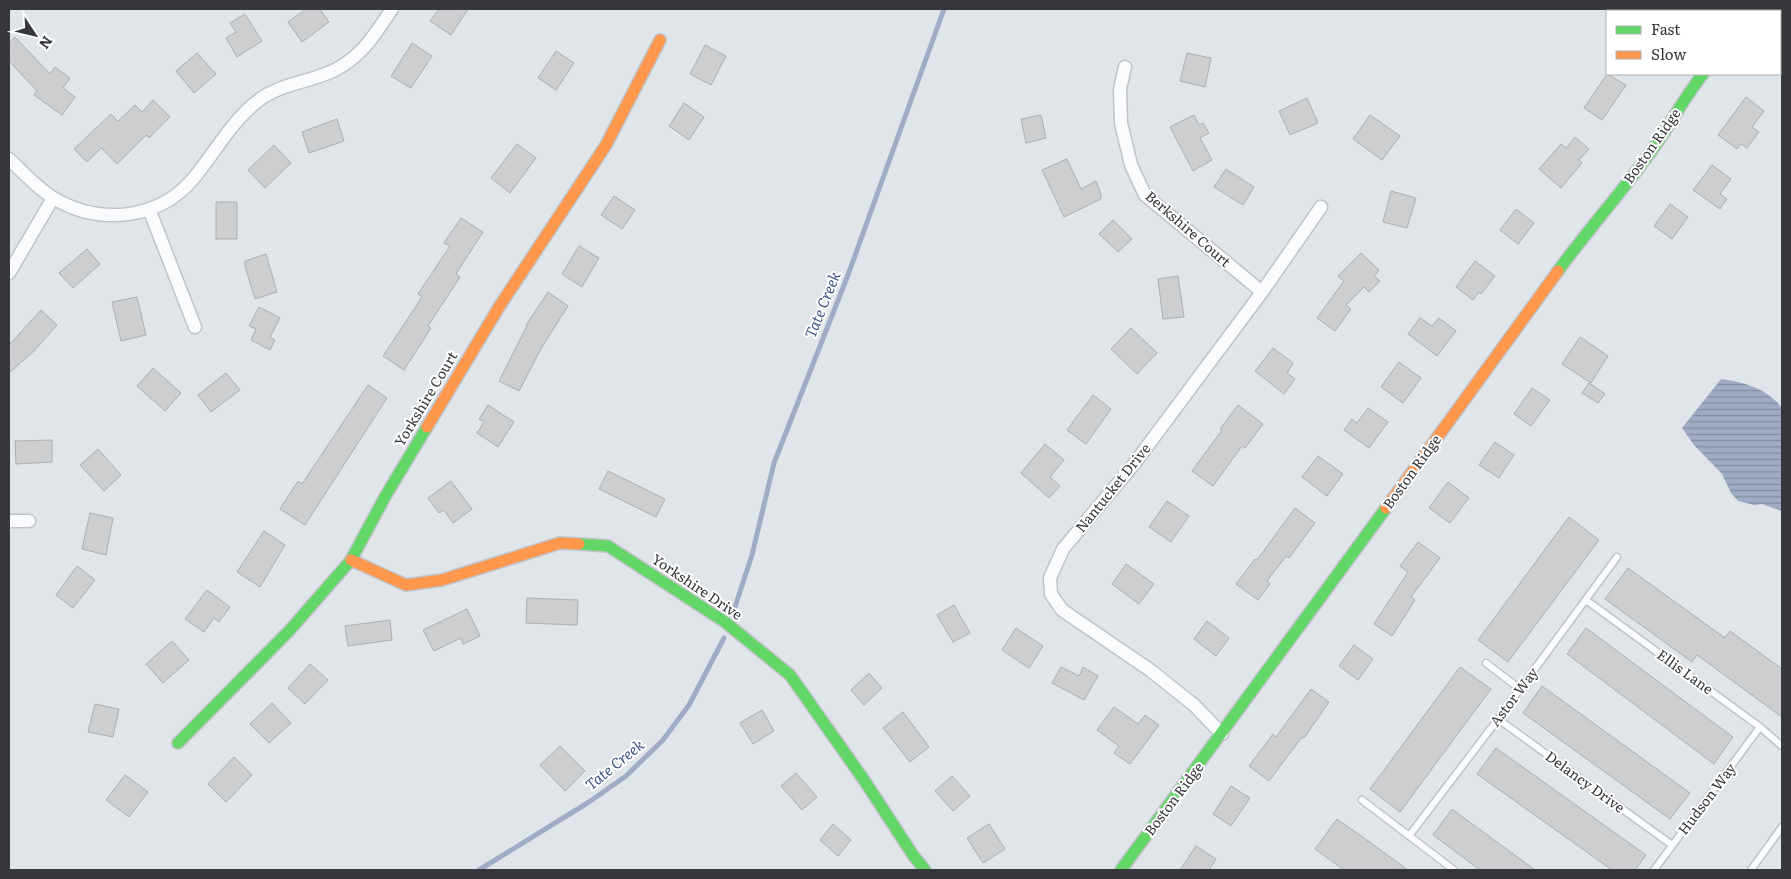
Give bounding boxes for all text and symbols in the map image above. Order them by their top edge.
north arrow [10,10,60,60]
legend [1606,10,1781,75]
text: Fast [1651,17,1680,40]
text: N [35,32,58,54]
text: Slow [1651,42,1686,65]
street label: Boston Ridge [1618,104,1684,187]
street label: Berkshire Court [1142,186,1236,271]
water label: Tate Creek [798,267,846,341]
street label: Yorkshire Court [389,347,462,450]
street label: Boston Ridge [1377,430,1445,513]
street label: Nantucket Drive [1070,439,1154,536]
street label: Yorkshire Drive [648,548,747,624]
street label: Ellis Lane [1653,644,1718,698]
street label: Astor Way [1484,662,1543,730]
water label: Tate Creek [580,732,649,795]
street label: Delancy Drive [1542,746,1629,817]
street label: Boston Ridge [1139,758,1207,839]
street label: Hudson Way [1673,758,1740,838]

